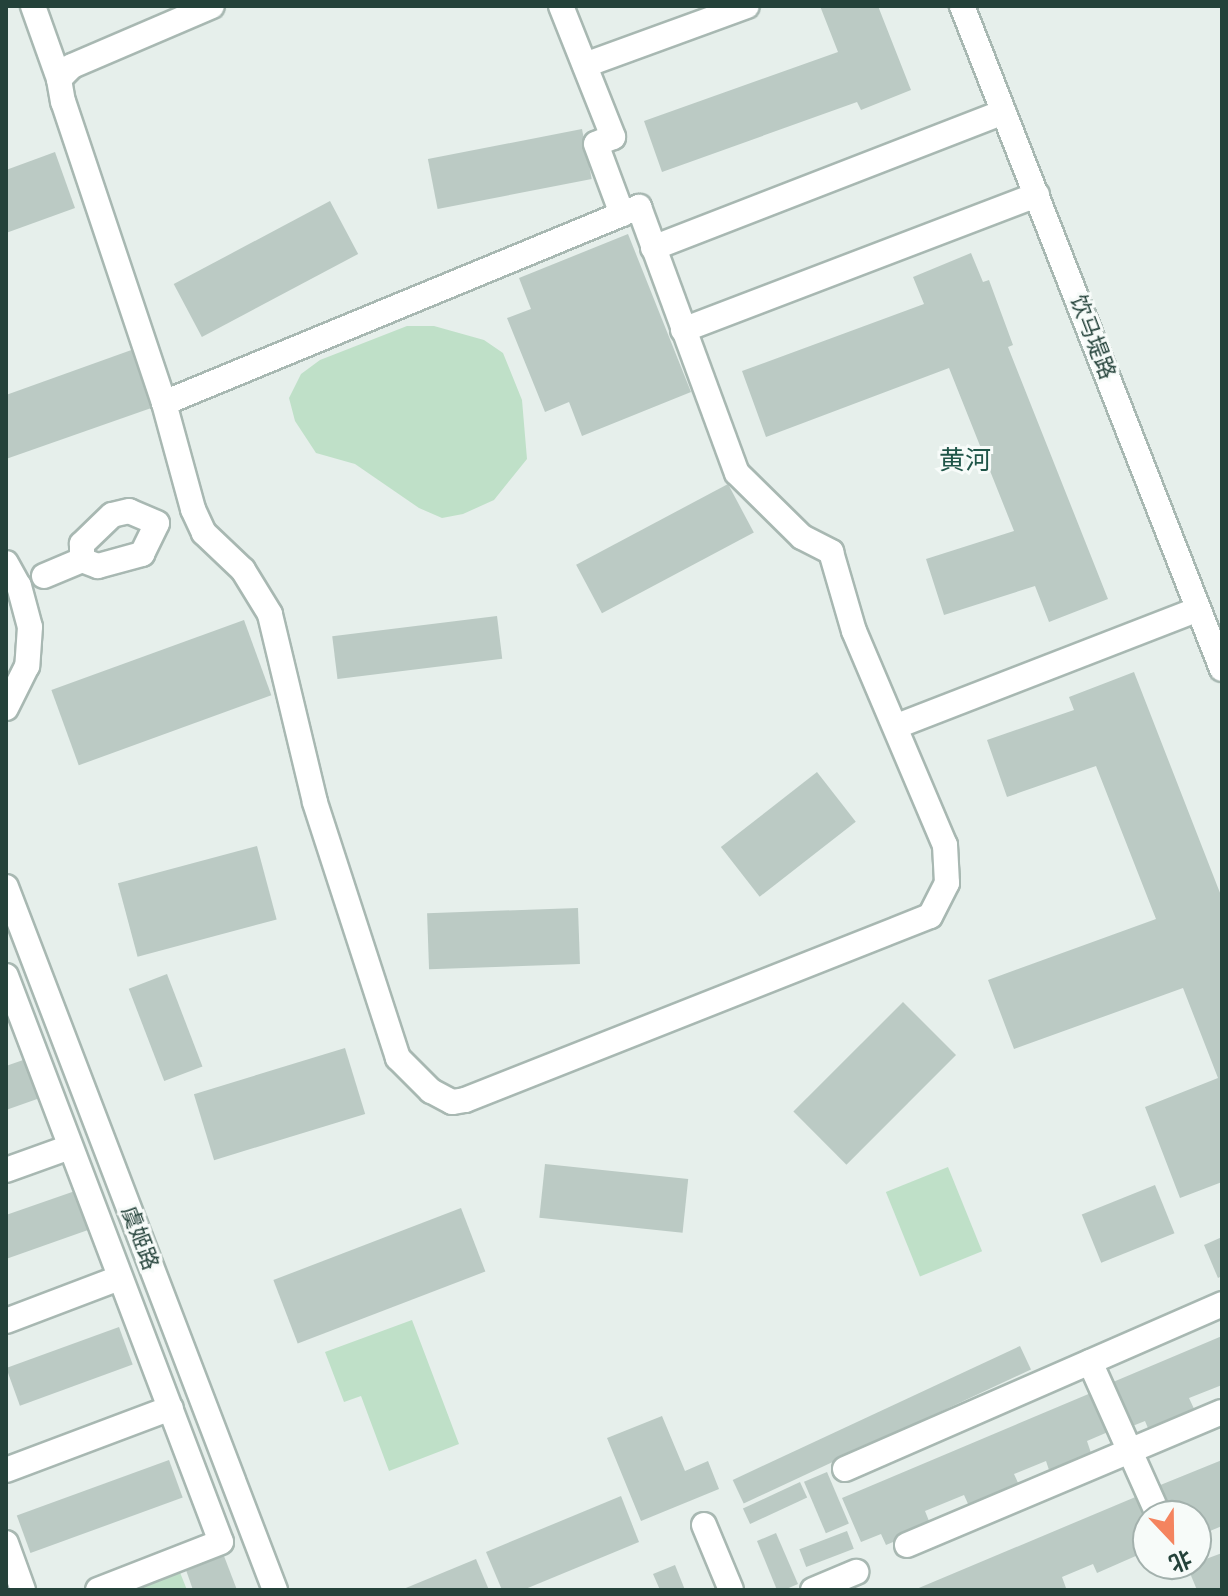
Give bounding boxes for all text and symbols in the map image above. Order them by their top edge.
street label: 饮马堤路 [1065,291,1121,383]
district label: 黄河 [939,445,991,477]
street label: 虞姬路 [116,1202,164,1274]
north arrow [1132,1500,1212,1580]
text: 北 [1165,1544,1196,1577]

